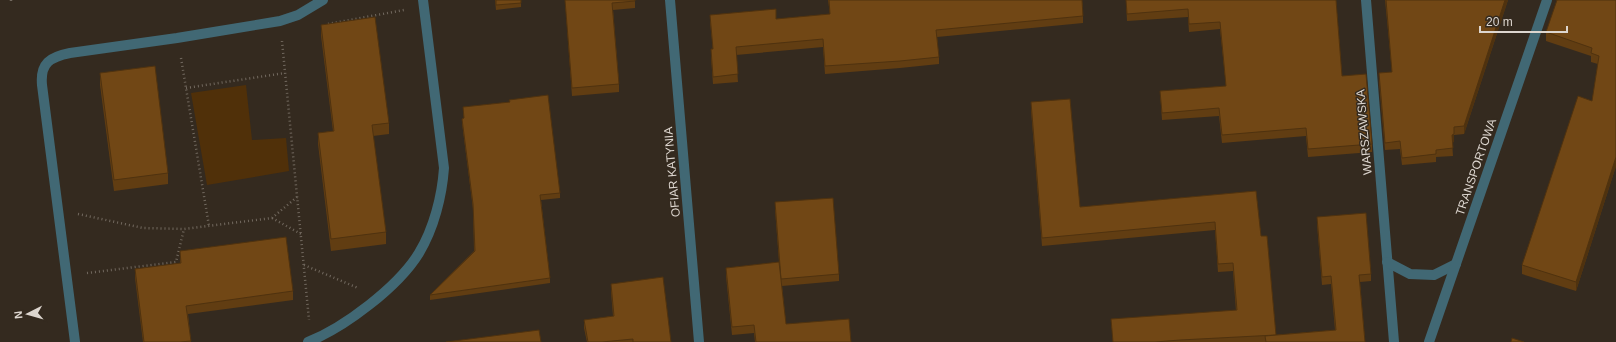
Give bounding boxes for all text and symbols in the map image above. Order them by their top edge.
scale bar [1480,8,1567,34]
text: 20 m [1486,15,1513,29]
street label: WARSZAWSKA [1353,89,1375,175]
street label: TRANSPORTOWA [1453,117,1499,217]
street label: OFIAR KATYNIA [661,126,683,218]
north arrow [8,294,48,334]
text: N [12,310,24,320]

